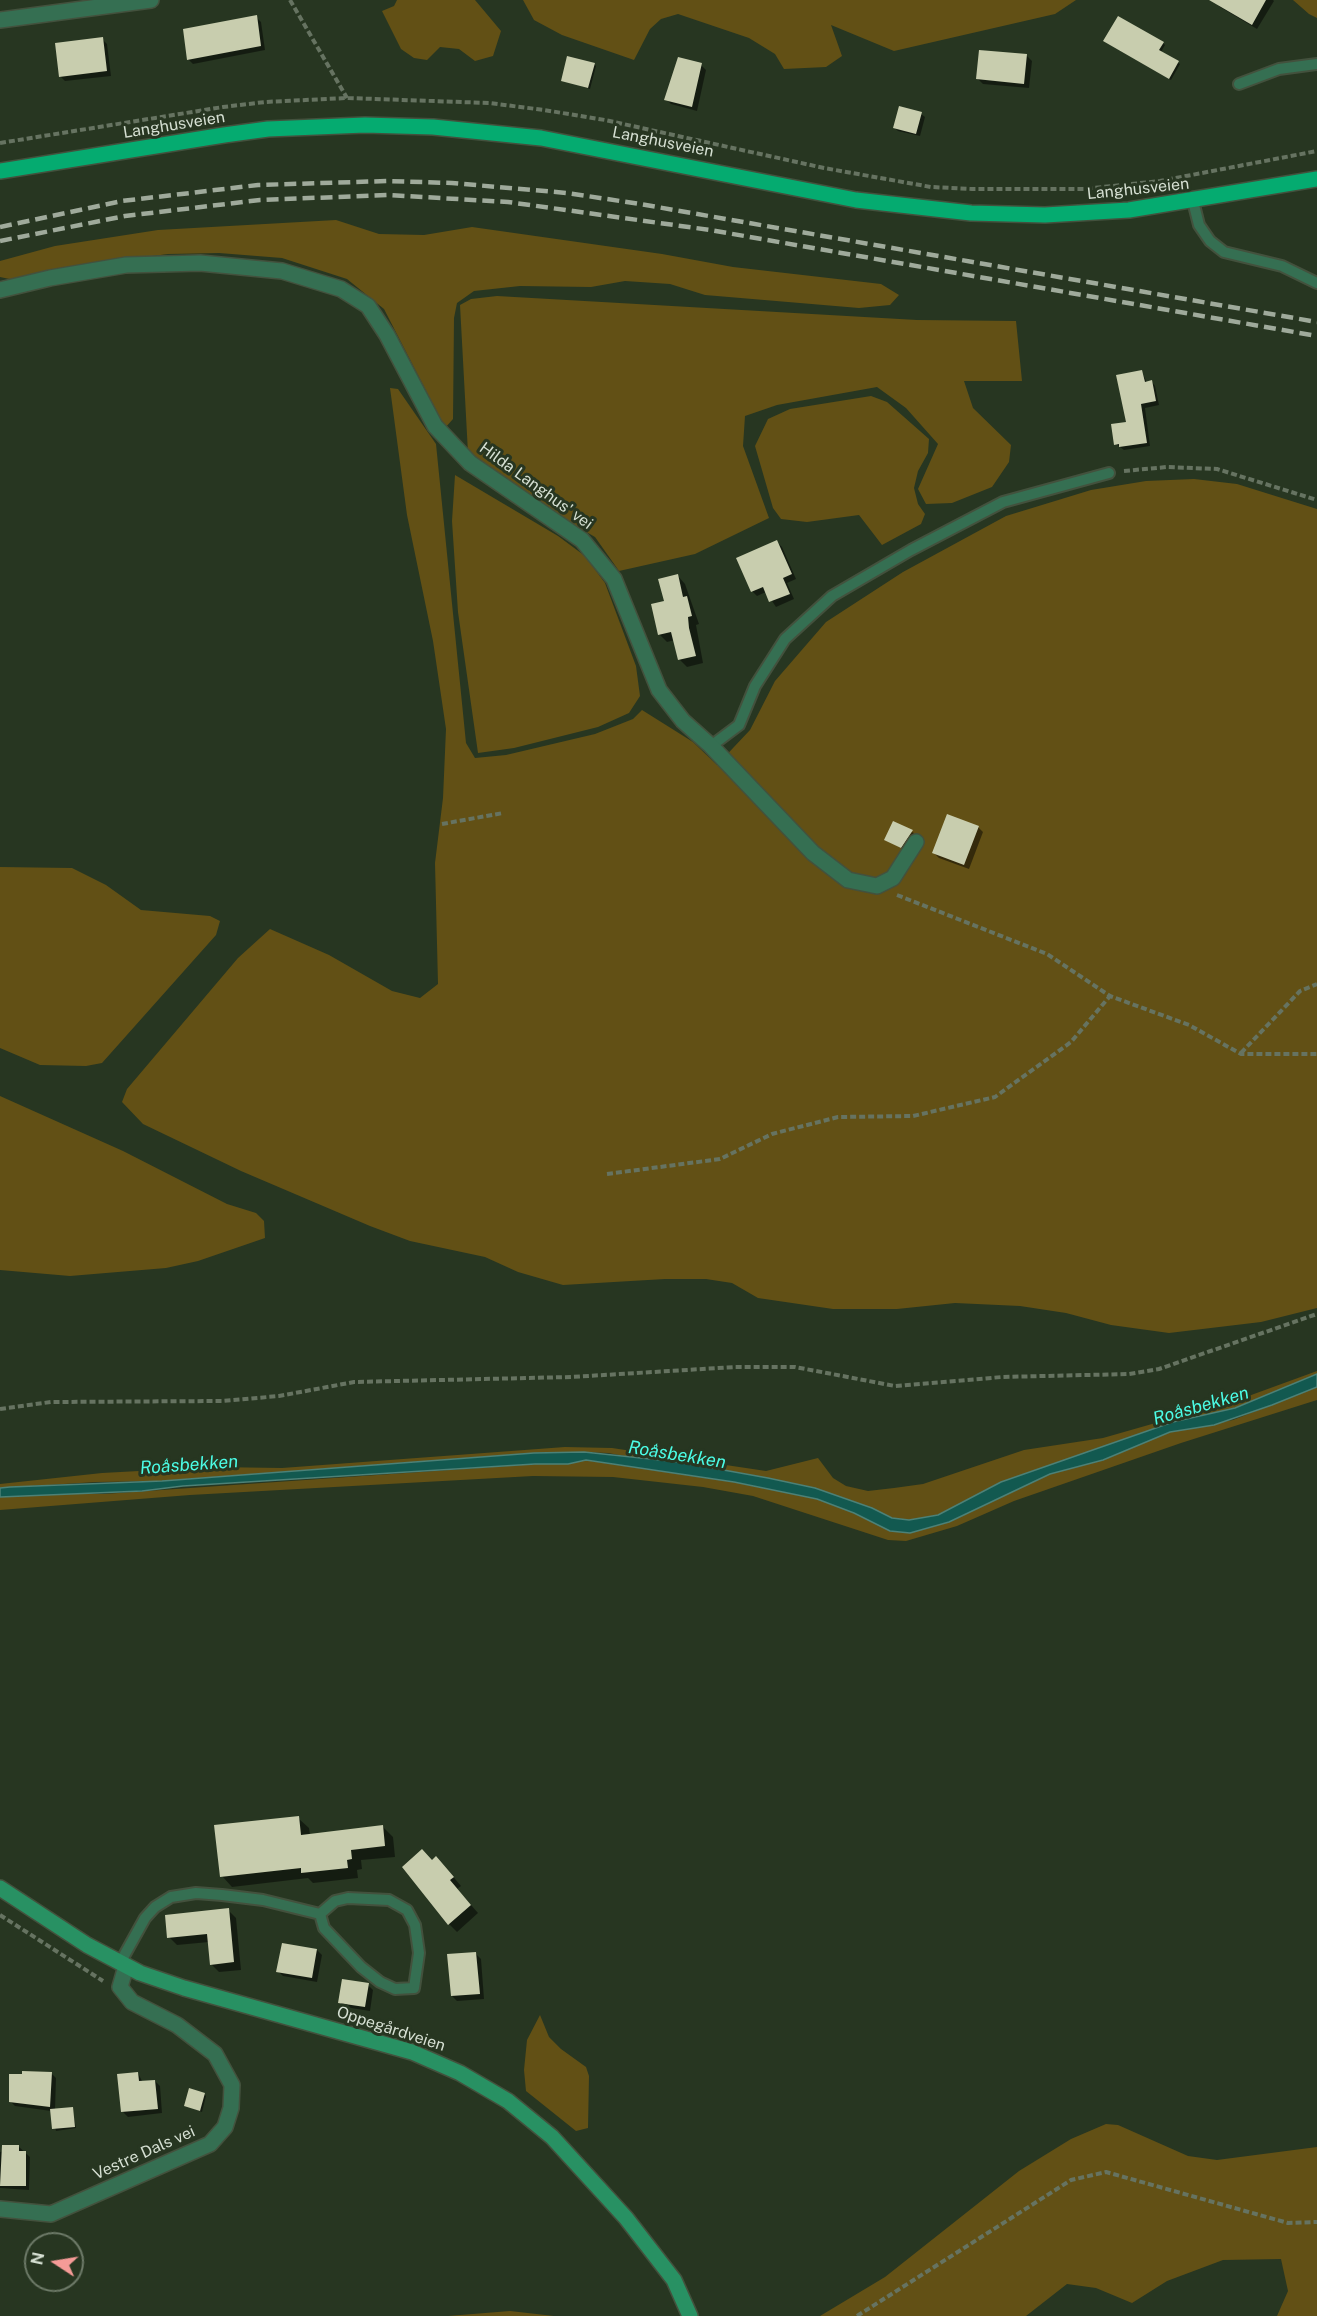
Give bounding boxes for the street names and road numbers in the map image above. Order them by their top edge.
street label: Langhusveien [122,107,226,143]
street label: Langhusveien [611,123,715,161]
street label: Langhusveien [1086,174,1190,204]
street label: Hilda Langhus' vei [476,438,596,534]
street label: Oppegårdveien [334,2002,448,2056]
street label: Vestre Dals vei [90,2122,198,2184]

